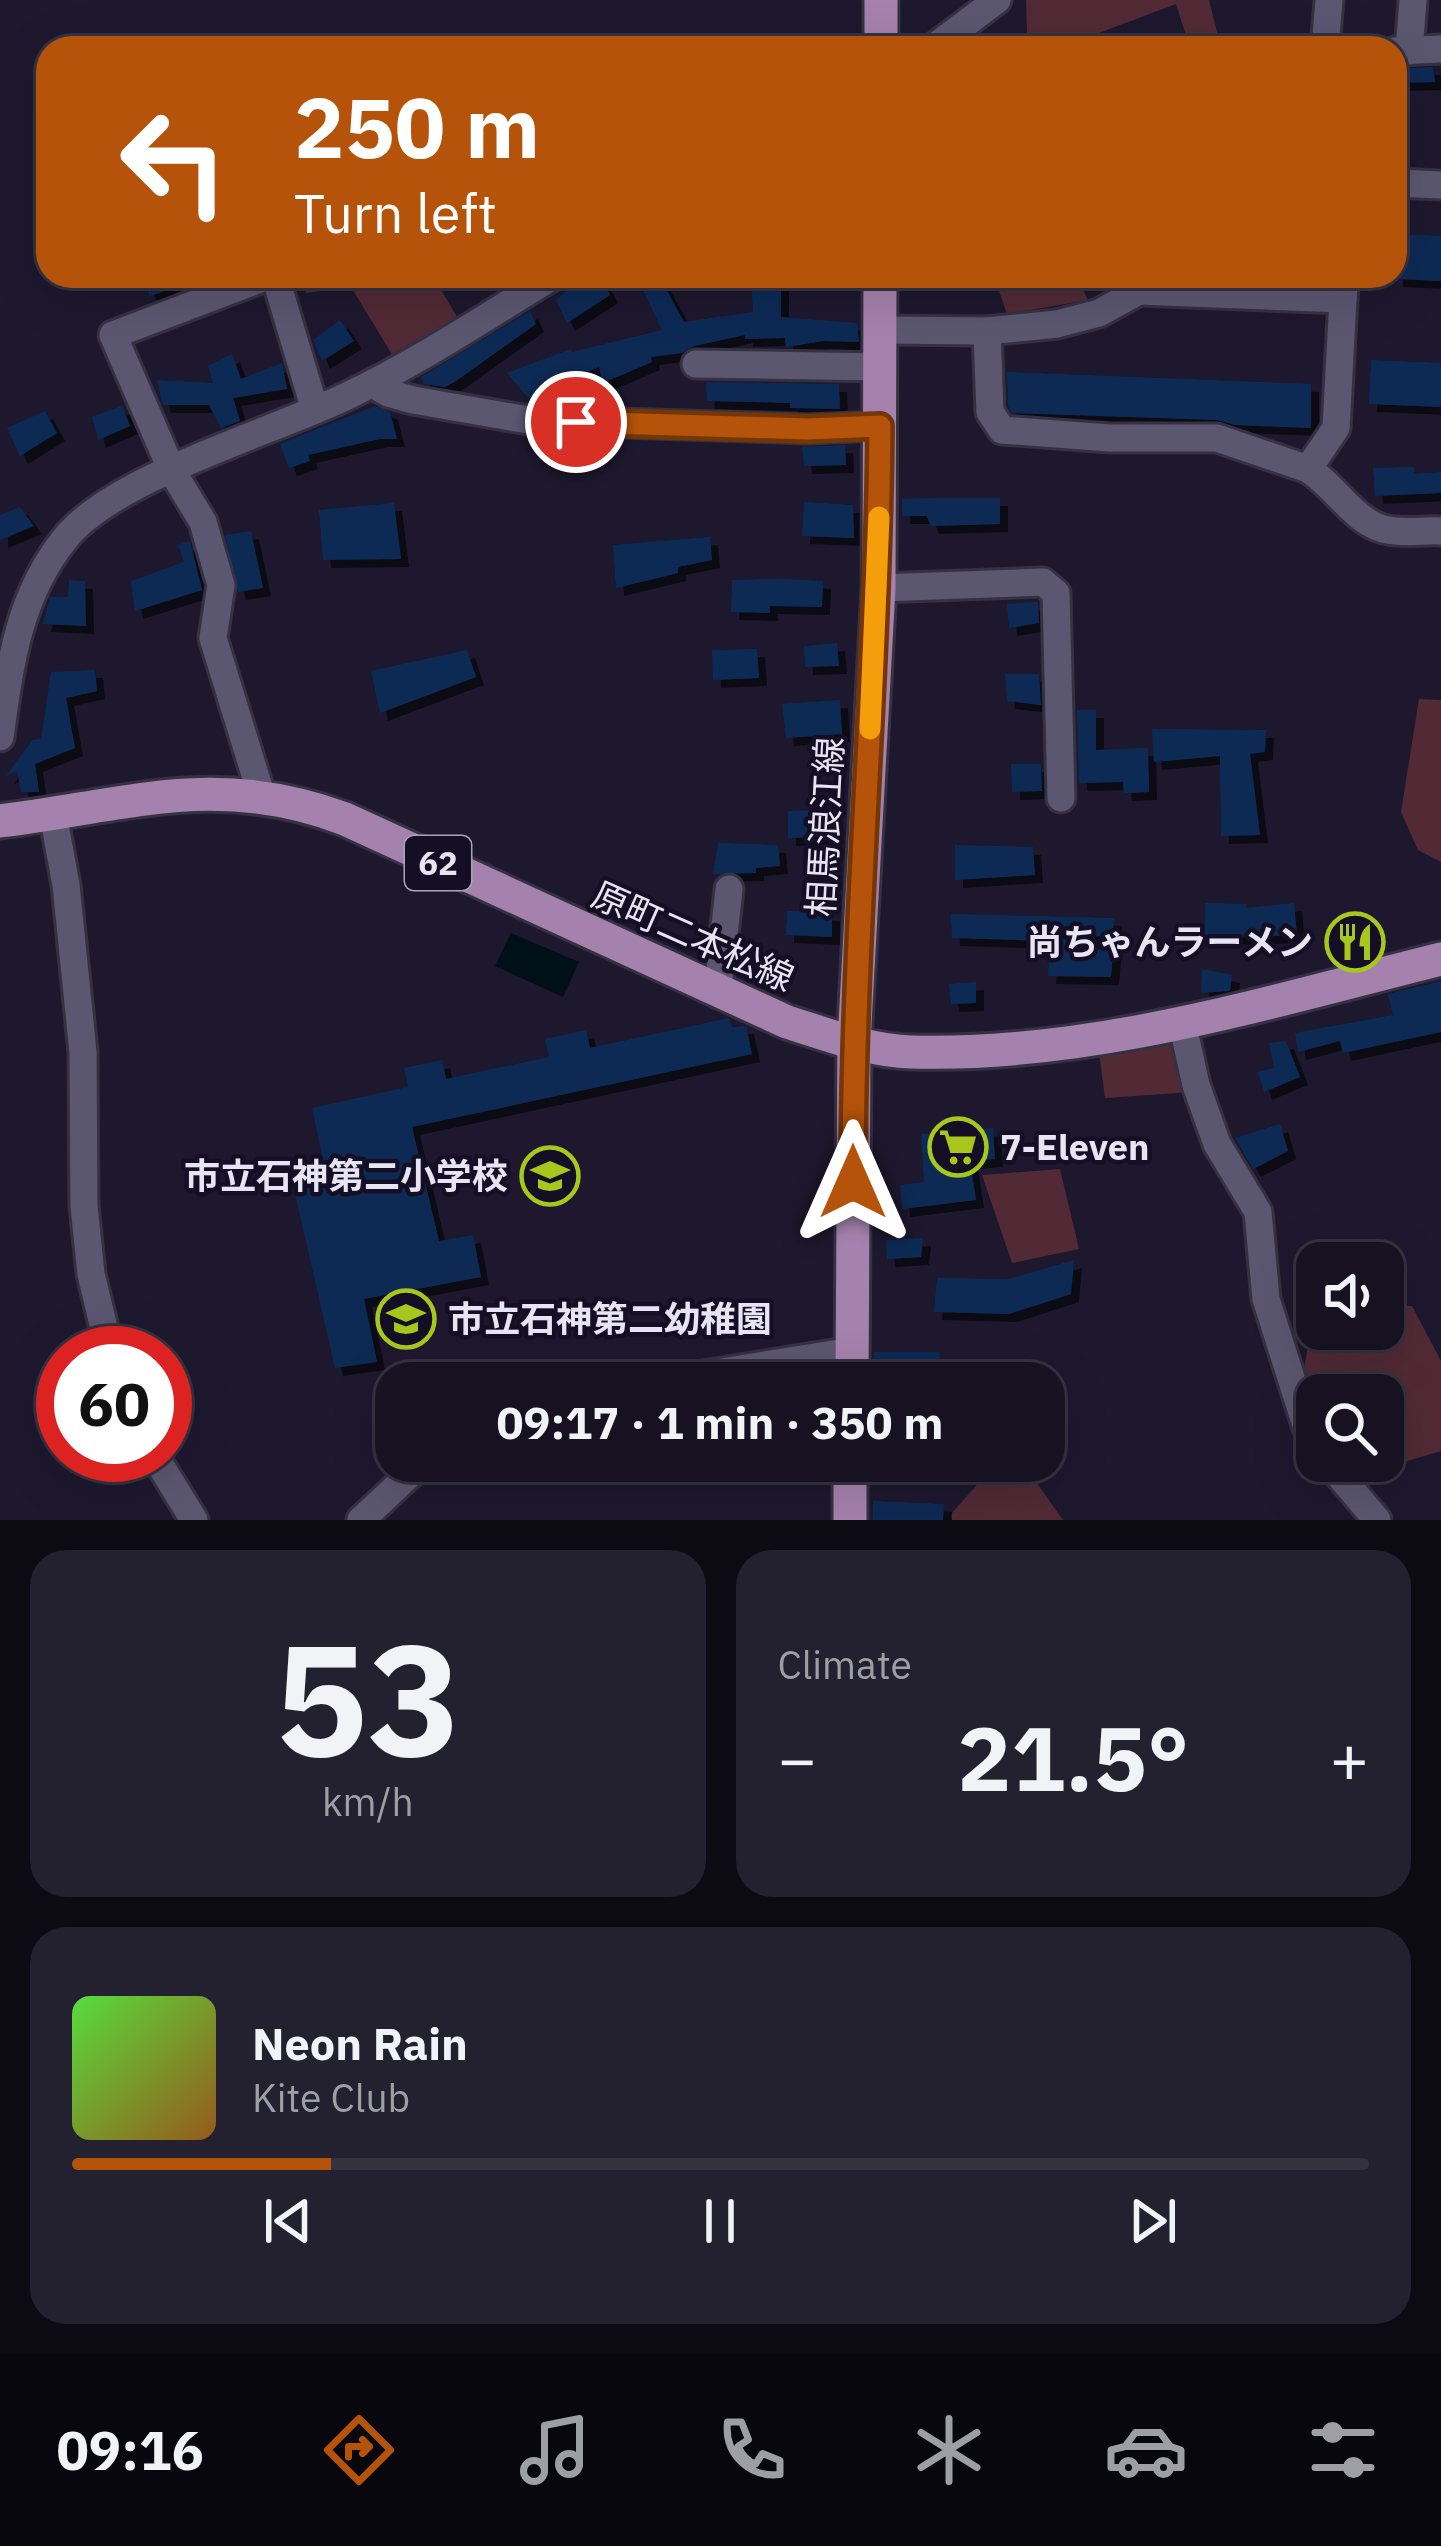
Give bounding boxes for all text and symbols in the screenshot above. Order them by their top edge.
text: 250 m [294,72,540,181]
icon: left [96,84,252,240]
text: Turn left [294,178,497,248]
pin [525,371,627,473]
icon: arrive [543,389,609,455]
street label: 相馬浪江線 [796,736,853,918]
road number: 62 [405,836,471,890]
street label: 原町二本松線 [585,870,801,1001]
restaurant icon: 尚ちゃんラーメン [1324,911,1386,973]
place label: 尚ちゃんラーメン [1026,918,1313,965]
supermarket icon: 7-Eleven [927,1116,989,1178]
position arrow [790,1119,916,1245]
place label: 7-Eleven [1000,1123,1150,1170]
school or university icon: 市立石神第二小学校 [519,1145,581,1207]
place label: 市立石神第二小学校 [184,1152,508,1199]
map controls [1296,1242,1404,1482]
button: sound [1296,1242,1404,1350]
school or university icon: 市立石神第二幼稚園 [375,1288,437,1350]
place label: 市立石神第二幼稚園 [448,1295,772,1342]
speed limit sign: 60 [36,1326,192,1482]
button: search [1296,1374,1404,1482]
text: 09:17 · 1 min · 350 m [497,1393,943,1451]
text: 53 [274,1596,461,1799]
text: Climate [778,1639,912,1690]
text: 21.5° [957,1699,1189,1816]
text: − [778,1715,817,1801]
text: + [1329,1715,1369,1801]
text: km/h [322,1776,414,1827]
text: Neon Rain [252,2014,468,2072]
text: Kite Club [252,2072,410,2123]
icon: previous [255,2188,321,2254]
icon: pause [687,2188,753,2254]
icon: next [1120,2188,1186,2254]
icon: directions [317,2408,401,2492]
icon: music [513,2408,597,2492]
icon: phone [710,2408,794,2492]
icon: climate [907,2408,991,2492]
icon: car [1104,2408,1188,2492]
icon: filters [1301,2408,1385,2492]
text: 09:16 [56,2415,204,2485]

